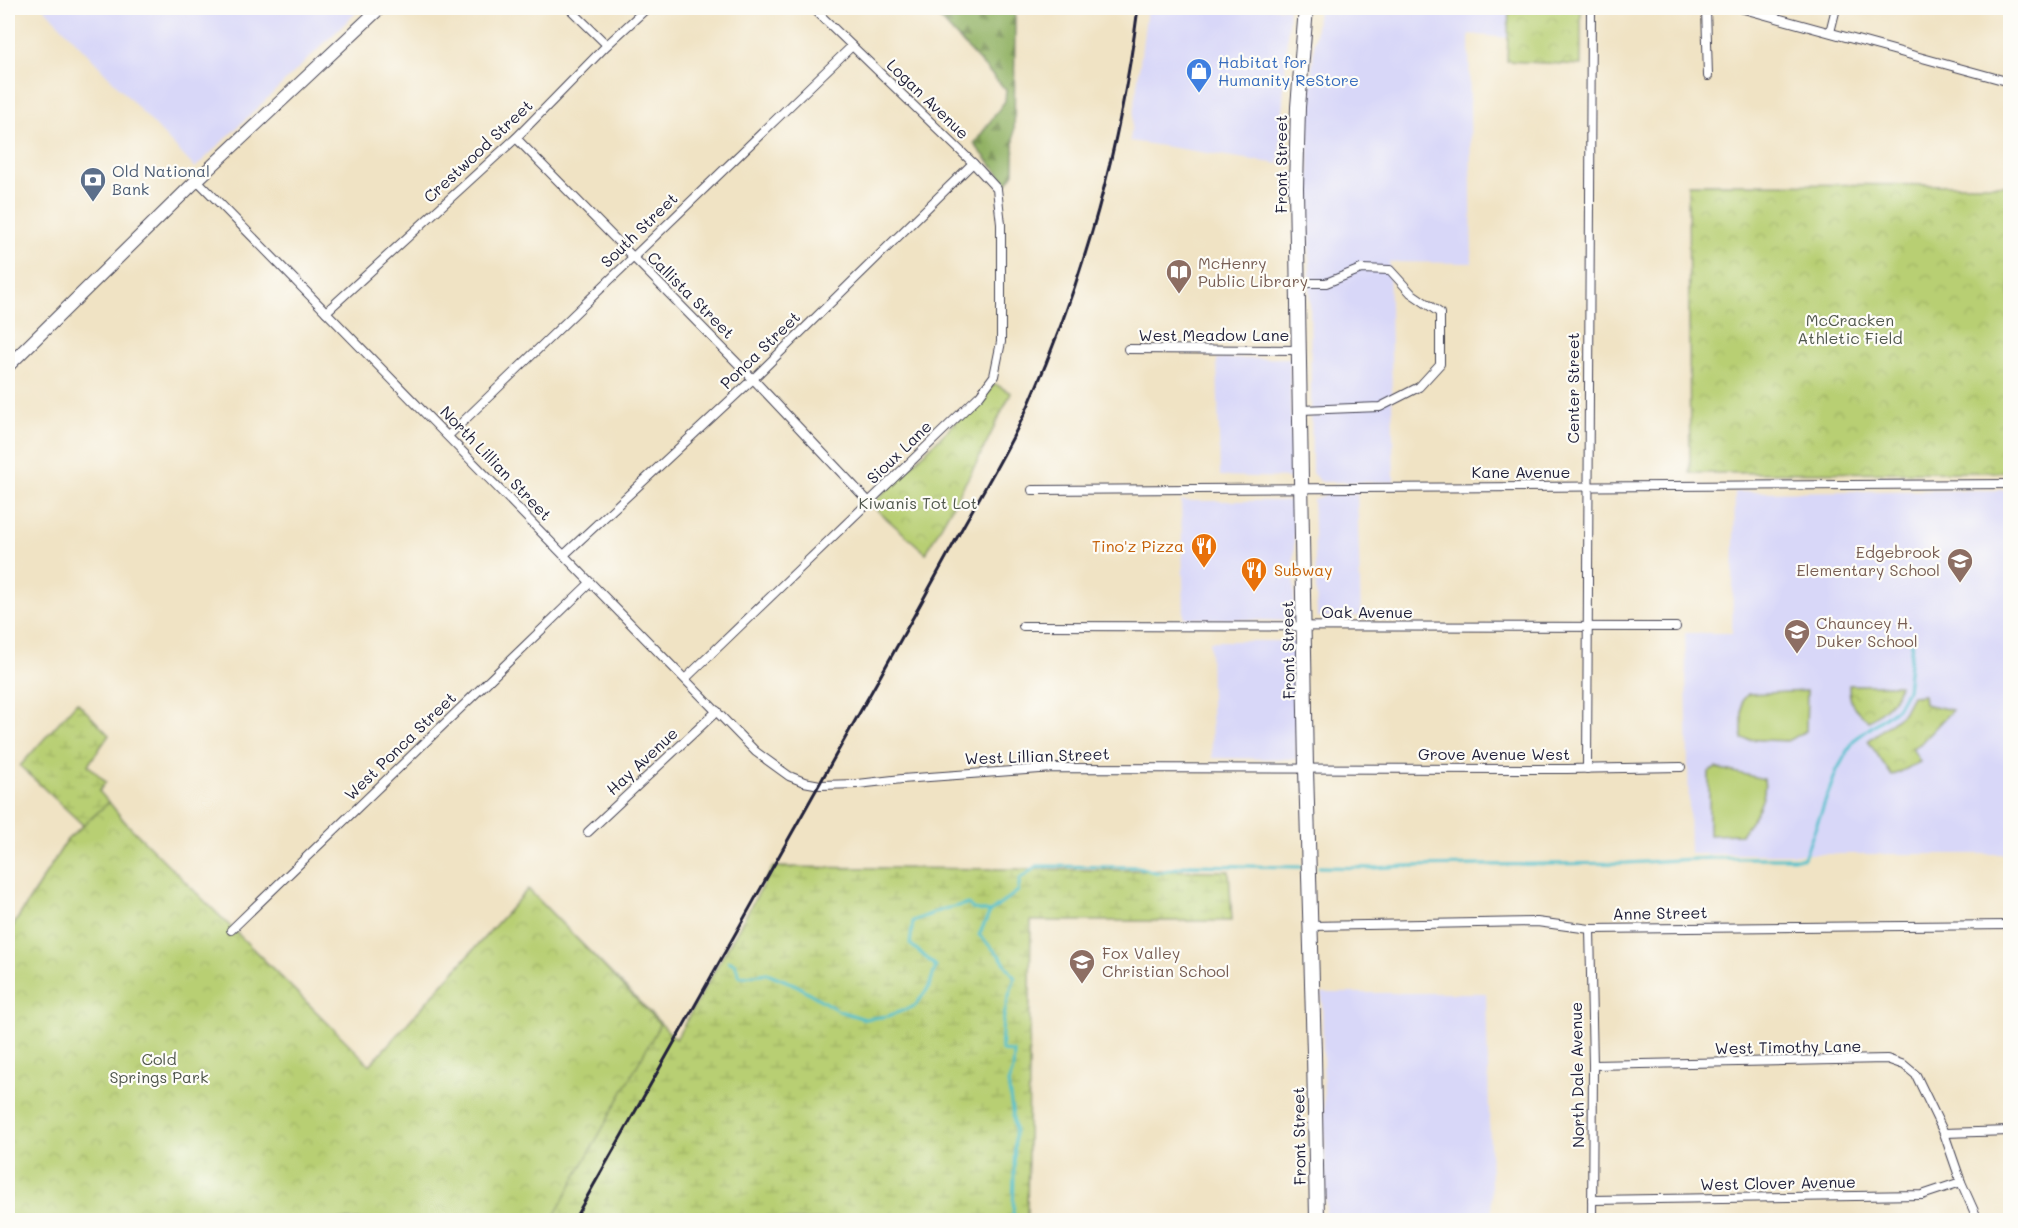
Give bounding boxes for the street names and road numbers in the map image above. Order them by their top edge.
street label: Logan Avenue [883,54,974,143]
street label: Crestwood Street [419,95,537,207]
street label: Front Street [1270,115,1291,213]
street label: South Street [596,188,682,272]
street label: Callista Street [643,247,739,343]
street label: Ponca Street [715,306,804,393]
street label: West Meadow Lane [1139,324,1289,345]
street label: Center Street [1562,332,1583,444]
street label: North Lillian Street [436,401,557,524]
street label: Sioux Lane [862,415,936,488]
street label: Kane Avenue [1472,461,1570,482]
street label: Front Street [1276,601,1299,699]
street label: Oak Avenue [1321,601,1413,622]
street label: West Ponca Street [339,687,460,804]
street label: Hay Avenue [602,722,682,799]
street label: West Lillian Street [964,742,1110,769]
street label: Grove Avenue West [1418,743,1570,764]
street label: Anne Street [1612,901,1708,924]
street label: North Dale Avenue [1565,1002,1588,1148]
street label: West Timothy Lane [1715,1035,1861,1058]
street label: Front Street [1287,1087,1310,1185]
street label: West Clover Avenue [1700,1171,1856,1194]

